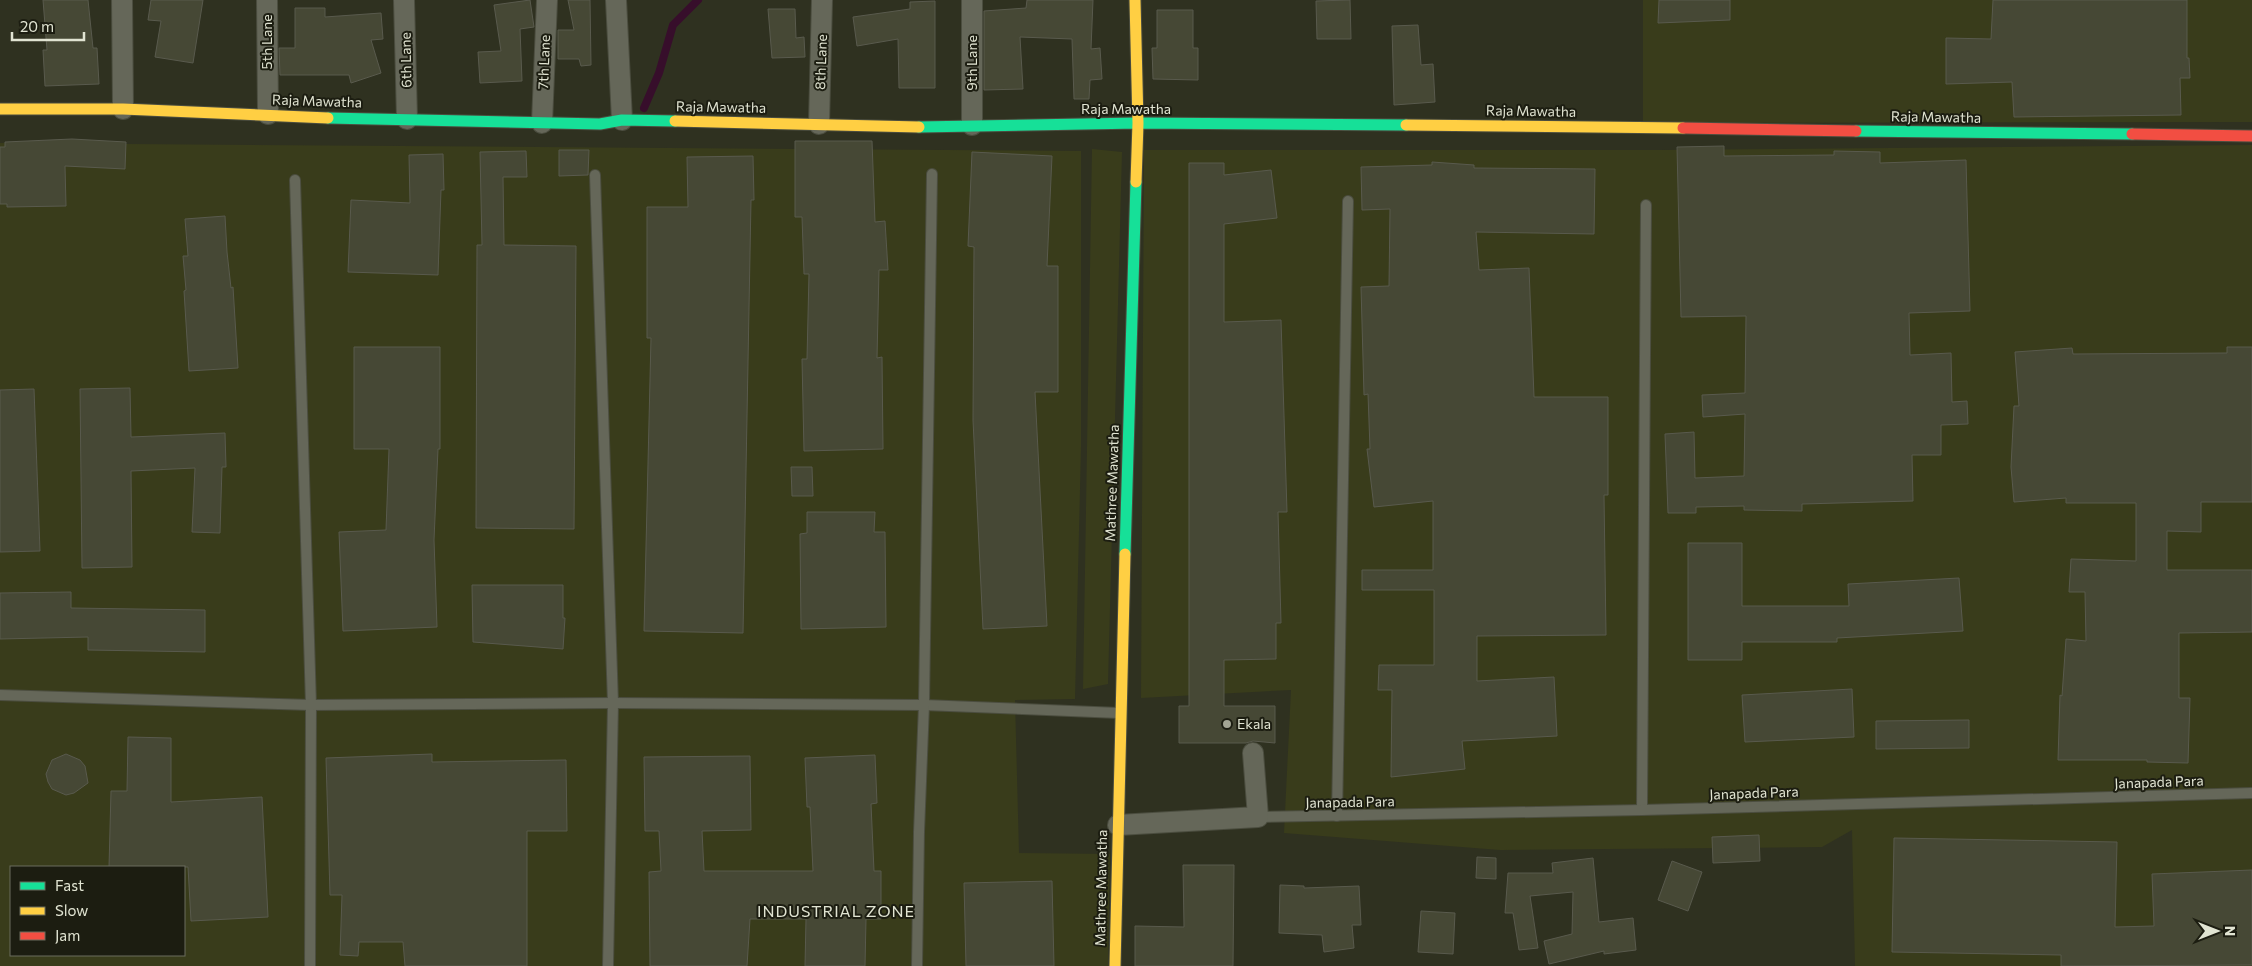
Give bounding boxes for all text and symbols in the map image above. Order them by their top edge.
scale bar [12,10,85,42]
street label: 5th Lane [258,14,275,70]
text: 20 m [20,17,54,35]
street label: 6th Lane [397,32,414,88]
street label: 7th Lane [534,34,553,90]
street label: 8th Lane [811,34,830,90]
street label: 9th Lane [963,35,980,91]
street label: Raja Mawatha [272,90,362,111]
street label: Raja Mawatha [676,97,766,116]
street label: Raja Mawatha [1081,100,1171,117]
street label: Raja Mawatha [1486,101,1576,120]
street label: Raja Mawatha [1891,107,1981,126]
street label: Mathree Mawatha [1101,424,1122,542]
place label: Ekala [1237,715,1271,732]
marker: Ekala [1221,718,1233,730]
street label: Janapada Para [2114,771,2204,792]
street label: Janapada Para [1709,782,1799,803]
street label: Janapada Para [1305,792,1395,811]
street label: Mathree Mawatha [1091,829,1110,947]
legend [10,866,185,956]
text: Fast [55,876,84,894]
text: Slow [55,901,88,919]
district label: INDUSTRIAL ZONE [757,901,915,920]
north arrow [2192,906,2242,956]
text: Jam [55,926,80,944]
text: N [2222,926,2239,936]

